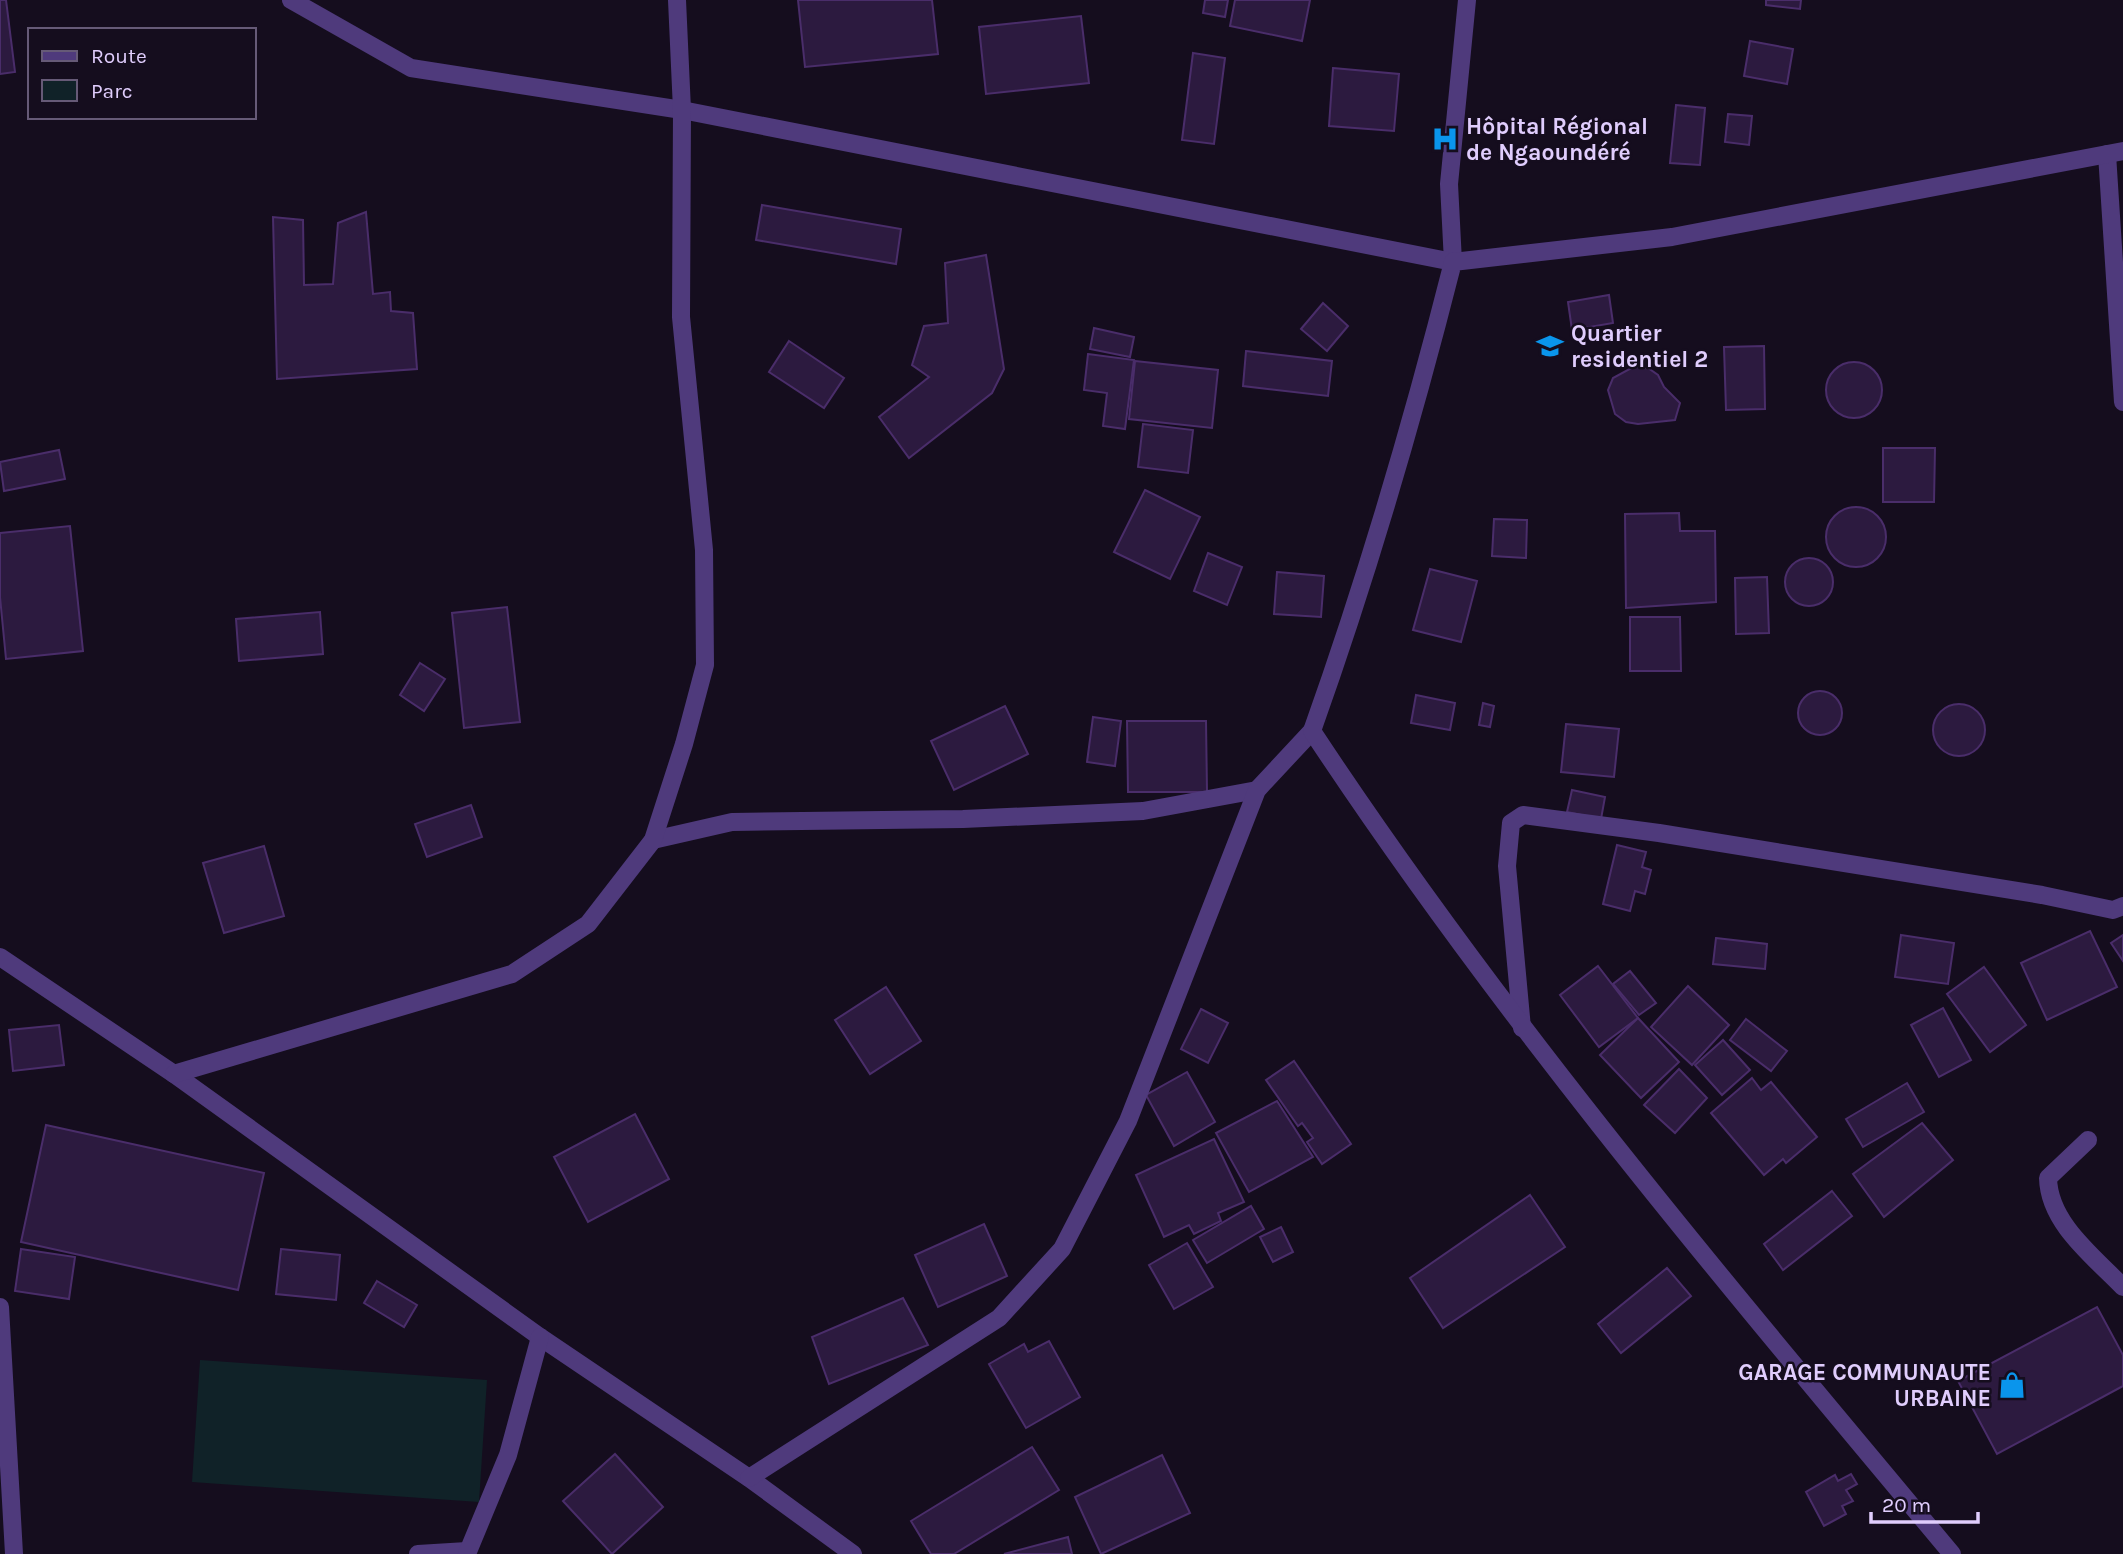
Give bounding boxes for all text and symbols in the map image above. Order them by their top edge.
legend [28,28,256,119]
text: Route [91,44,147,68]
text: Parc [91,79,133,103]
place label: Hôpital Régional de Ngaoundéré [1466,113,1648,166]
hospital icon: Hôpital Régional de Ngaoundéré [1430,124,1460,154]
place label: Quartier residentiel 2 [1571,320,1708,373]
school or university icon: Quartier residentiel 2 [1535,331,1565,361]
place label: GARAGE COMMUNAUTE URBAINE [1738,1359,1991,1412]
shop icon: GARAGE COMMUNAUTE URBAINE [1997,1370,2027,1400]
scale bar [1871,1480,1978,1524]
text: 20 m [1882,1493,1931,1517]

